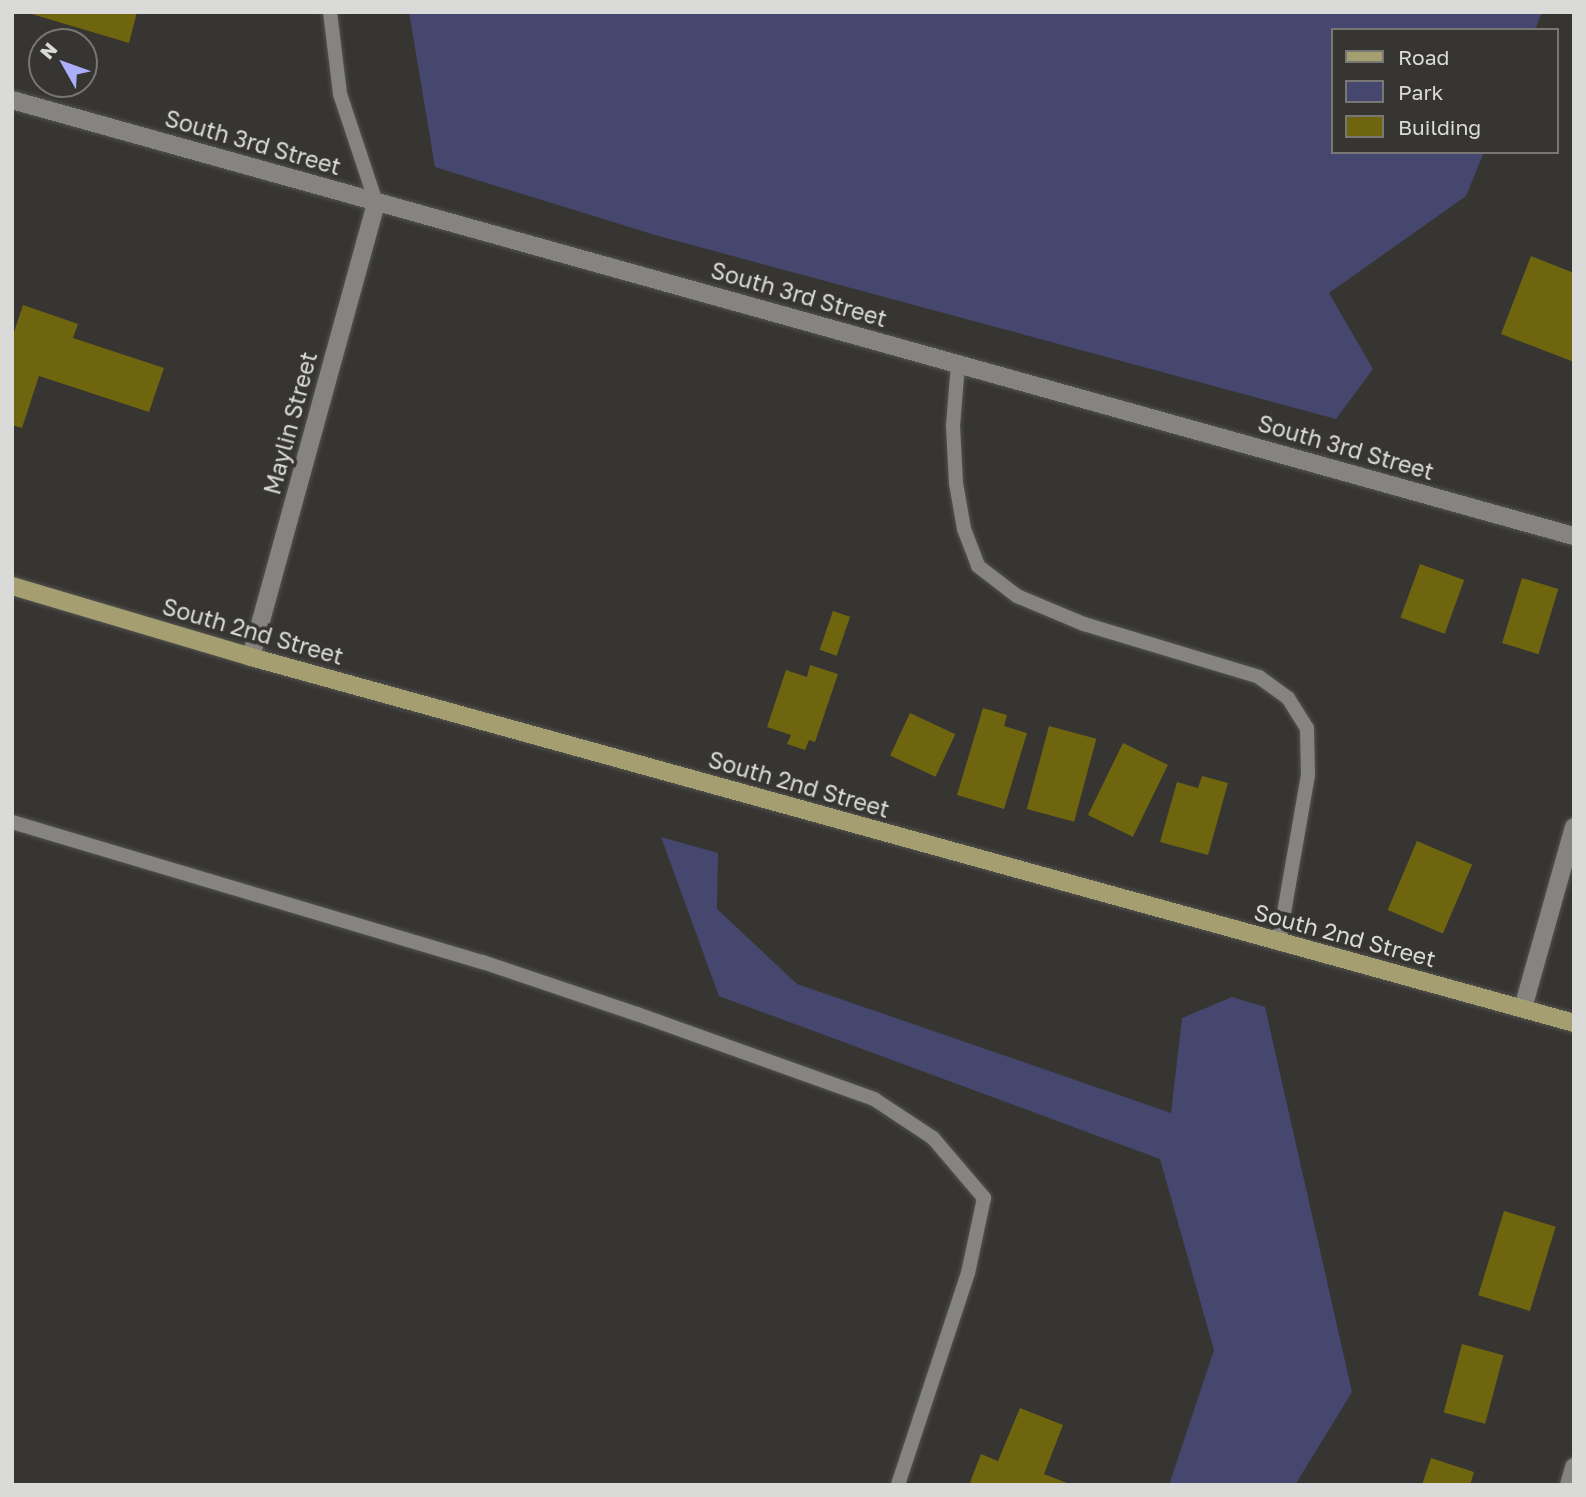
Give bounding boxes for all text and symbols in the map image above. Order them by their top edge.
north arrow [28,28,98,98]
legend [1330,28,1558,154]
text: N [35,38,62,63]
text: Road [1398,44,1449,70]
text: Park [1398,79,1443,105]
street label: South 3rd Street [162,104,344,180]
text: Building [1398,114,1481,140]
street label: South 3rd Street [708,256,890,332]
street label: Maylin Street [258,349,322,497]
street label: South 3rd Street [1255,409,1437,485]
street label: South 2nd Street [159,592,347,670]
street label: South 2nd Street [705,745,893,823]
street label: South 2nd Street [1251,897,1439,973]

